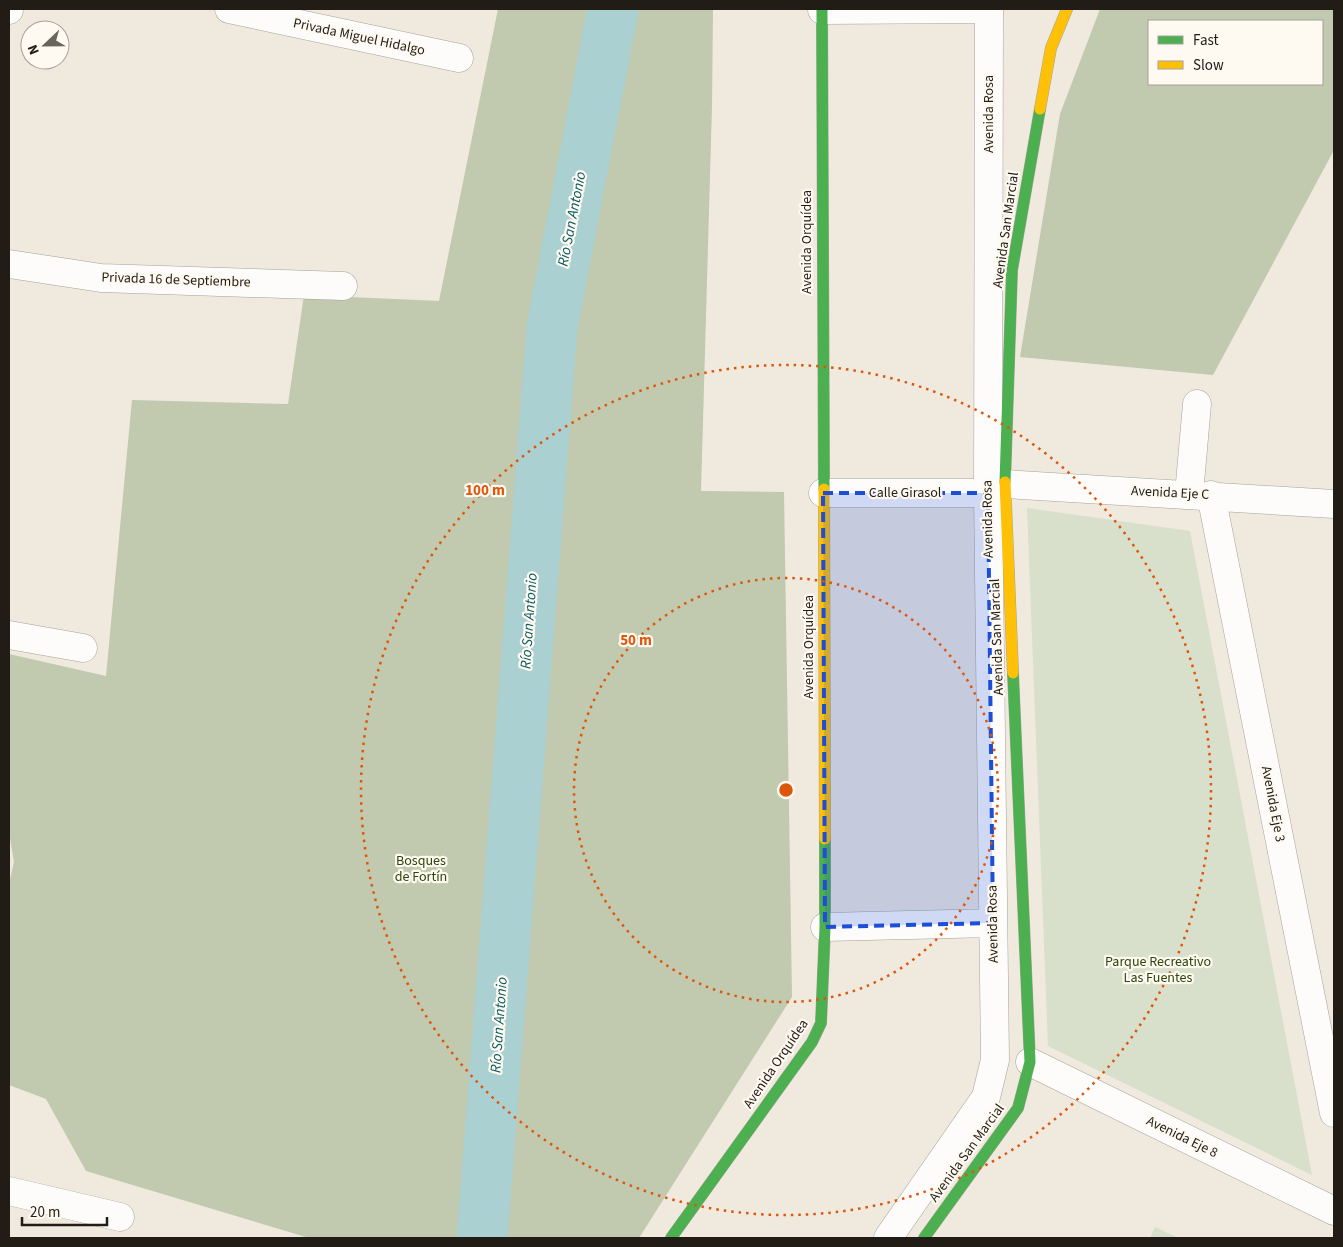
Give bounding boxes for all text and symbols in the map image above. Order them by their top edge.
street label: Privada Miguel Hidalgo [291,13,427,61]
north arrow [20,20,70,70]
legend [1148,20,1323,85]
text: Fast [1193,30,1219,51]
text: N [23,41,45,58]
text: Slow [1193,55,1224,76]
street label: Avenida Rosa [979,75,999,153]
water label: Río San Antonio [553,170,592,268]
street label: Avenida San Marcial [988,170,1024,289]
street label: Avenida Orquídea [797,190,817,294]
street label: Privada 16 de Septiembre [101,267,251,293]
text: 100 m [465,480,505,501]
street label: Avenida Rosa [977,480,999,558]
street label: Avenida Eje C [1130,481,1210,505]
street label: Calle Girasol [869,483,942,503]
water label: Río San Antonio [515,572,543,670]
street label: Avenida San Marcial [985,578,1009,696]
street label: Avenida Orquídea [799,595,819,699]
text: 50 m [620,630,652,651]
street label: Avenida Eje 3 [1256,764,1290,844]
centre of rings [777,781,795,799]
park label: Bosques de Fortín [395,851,447,887]
street label: Avenida Rosa [982,885,1004,963]
park label: Parque Recreativo Las Fuentes [1105,952,1211,988]
water label: Río San Antonio [485,976,513,1074]
street label: Avenida Orquídea [739,1015,813,1113]
street label: Avenida San Marcial [925,1099,1010,1206]
street label: Avenida Eje 8 [1143,1111,1221,1163]
scale bar [22,1194,108,1226]
text: 20 m [30,1202,60,1223]

